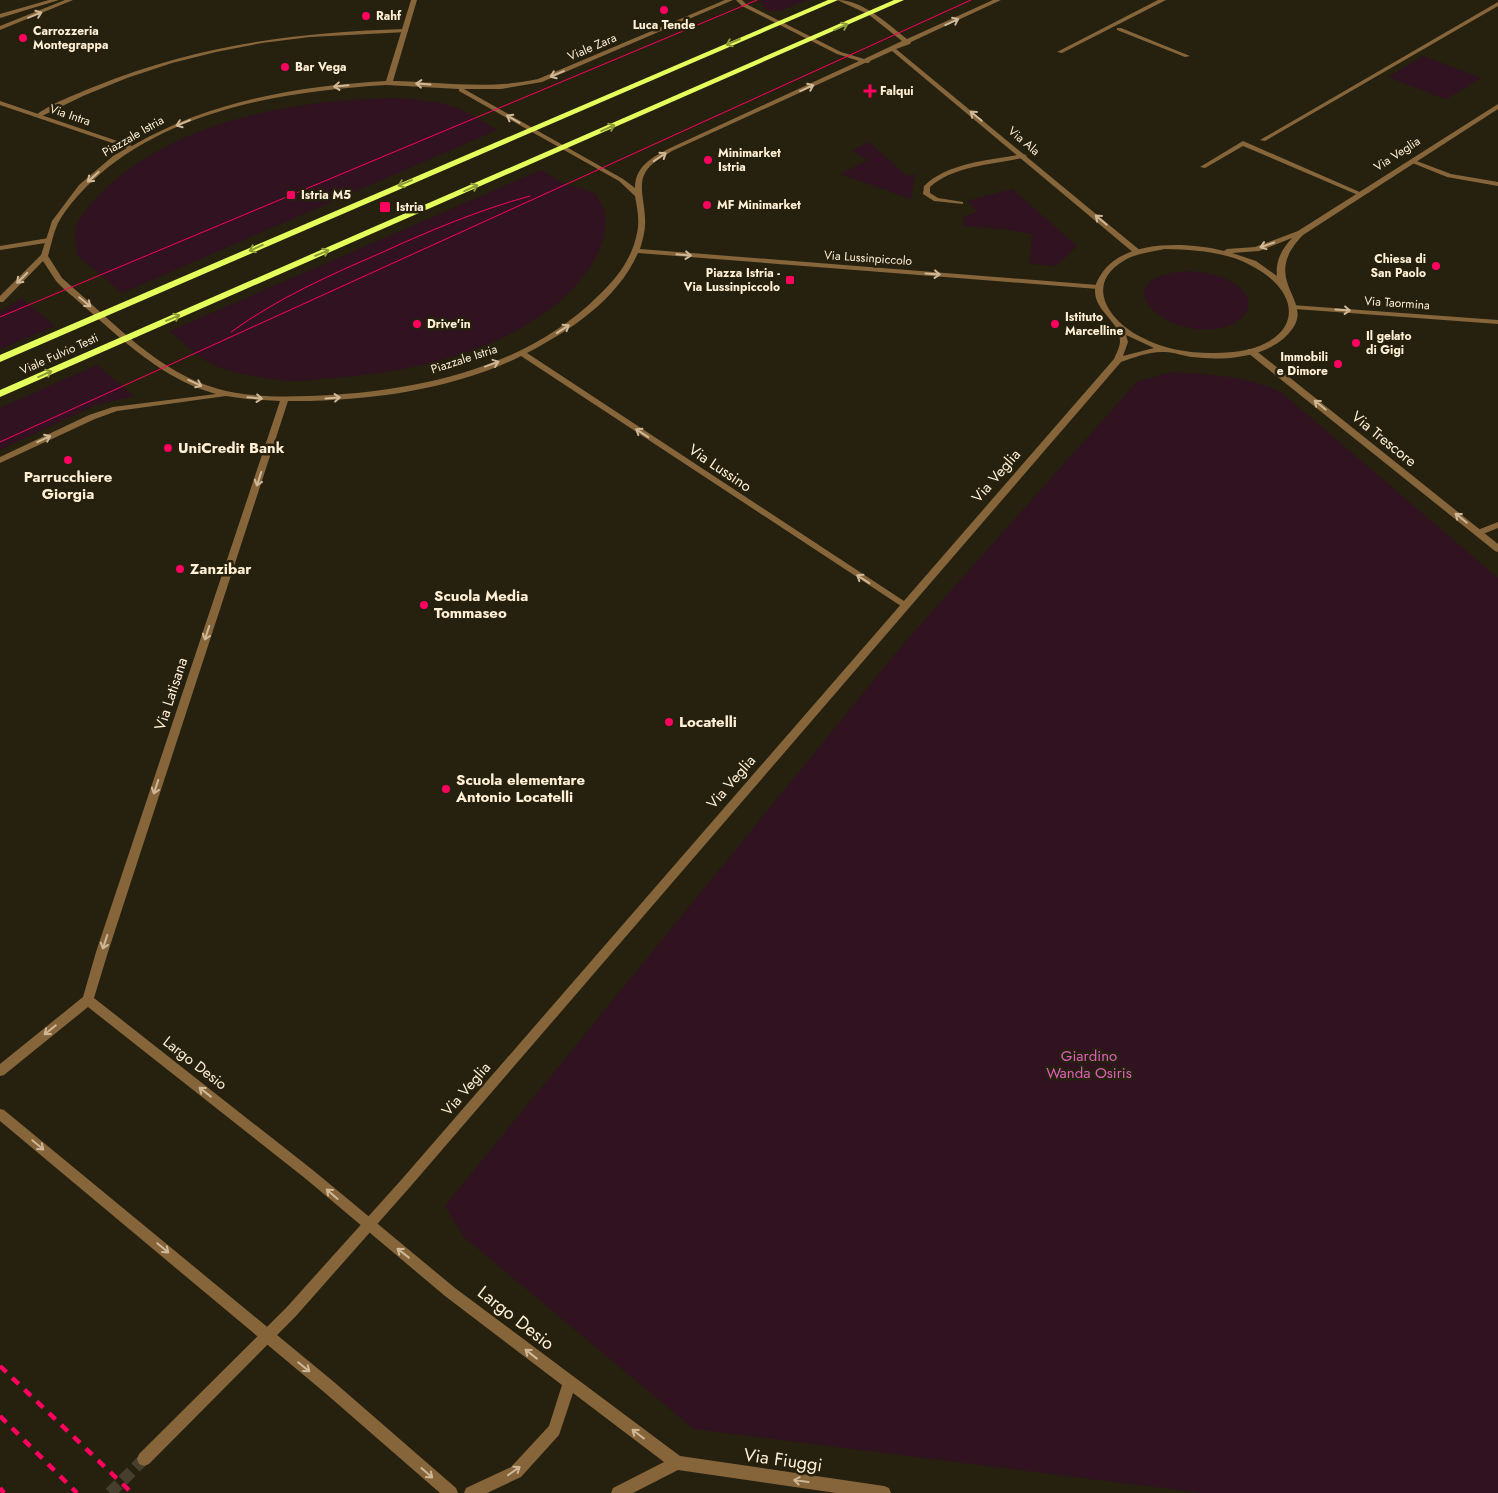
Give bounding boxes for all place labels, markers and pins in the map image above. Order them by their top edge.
marker: Luca Tende [658,4,670,16]
place label: Rahf [376,7,402,25]
marker: Rahf [360,10,372,22]
place label: Luca Tende [633,16,695,34]
place label: Carrozzeria Montegrappa [33,22,108,54]
marker: Carrozzeria Montegrappa [17,32,29,44]
place label: Bar Vega [295,58,347,76]
marker: Bar Vega [279,61,291,73]
place label: Falqui [880,82,914,100]
marker: Falqui [864,85,876,97]
place label: Minimarket Istria [718,144,781,176]
marker: Minimarket Istria [702,154,714,166]
place label: Istria M5 [301,186,351,204]
marker: Istria M5 [285,189,297,201]
place label: MF Minimarket [717,196,801,214]
place label: Istria [396,198,424,216]
marker: MF Minimarket [701,199,713,211]
marker: Istria [378,200,392,214]
place label: Chiesa di San Paolo [1371,250,1426,282]
marker: Chiesa di San Paolo [1430,260,1442,272]
place label: Piazza Istria - Via Lussinpiccolo [683,264,780,296]
marker: Piazza Istria - Via Lussinpiccolo [784,274,796,286]
place label: Istituto Marcelline [1065,308,1123,340]
place label: Drive'in [427,315,471,333]
marker: Drive'in [411,318,423,330]
marker: Istituto Marcelline [1049,318,1061,330]
place label: Il gelato di Gigi [1366,327,1411,359]
marker: Il gelato di Gigi [1350,337,1362,349]
place label: Immobili e Dimore [1277,348,1328,380]
marker: Immobili e Dimore [1332,358,1344,370]
place label: UniCredit Bank [178,437,285,459]
marker: UniCredit Bank [162,442,174,454]
marker: Parrucchiere Giorgia [62,454,74,466]
place label: Parrucchiere Giorgia [24,466,113,505]
place label: Zanzibar [190,558,252,580]
marker: Zanzibar [174,563,186,575]
place label: Scuola Media Tommaseo [434,585,528,624]
marker: Scuola Media Tommaseo [418,599,430,611]
place label: Locatelli [679,711,737,733]
marker: Locatelli [663,716,675,728]
place label: Scuola elementare Antonio Locatelli [455,769,585,808]
marker: Scuola elementare Antonio Locatelli [440,783,452,795]

